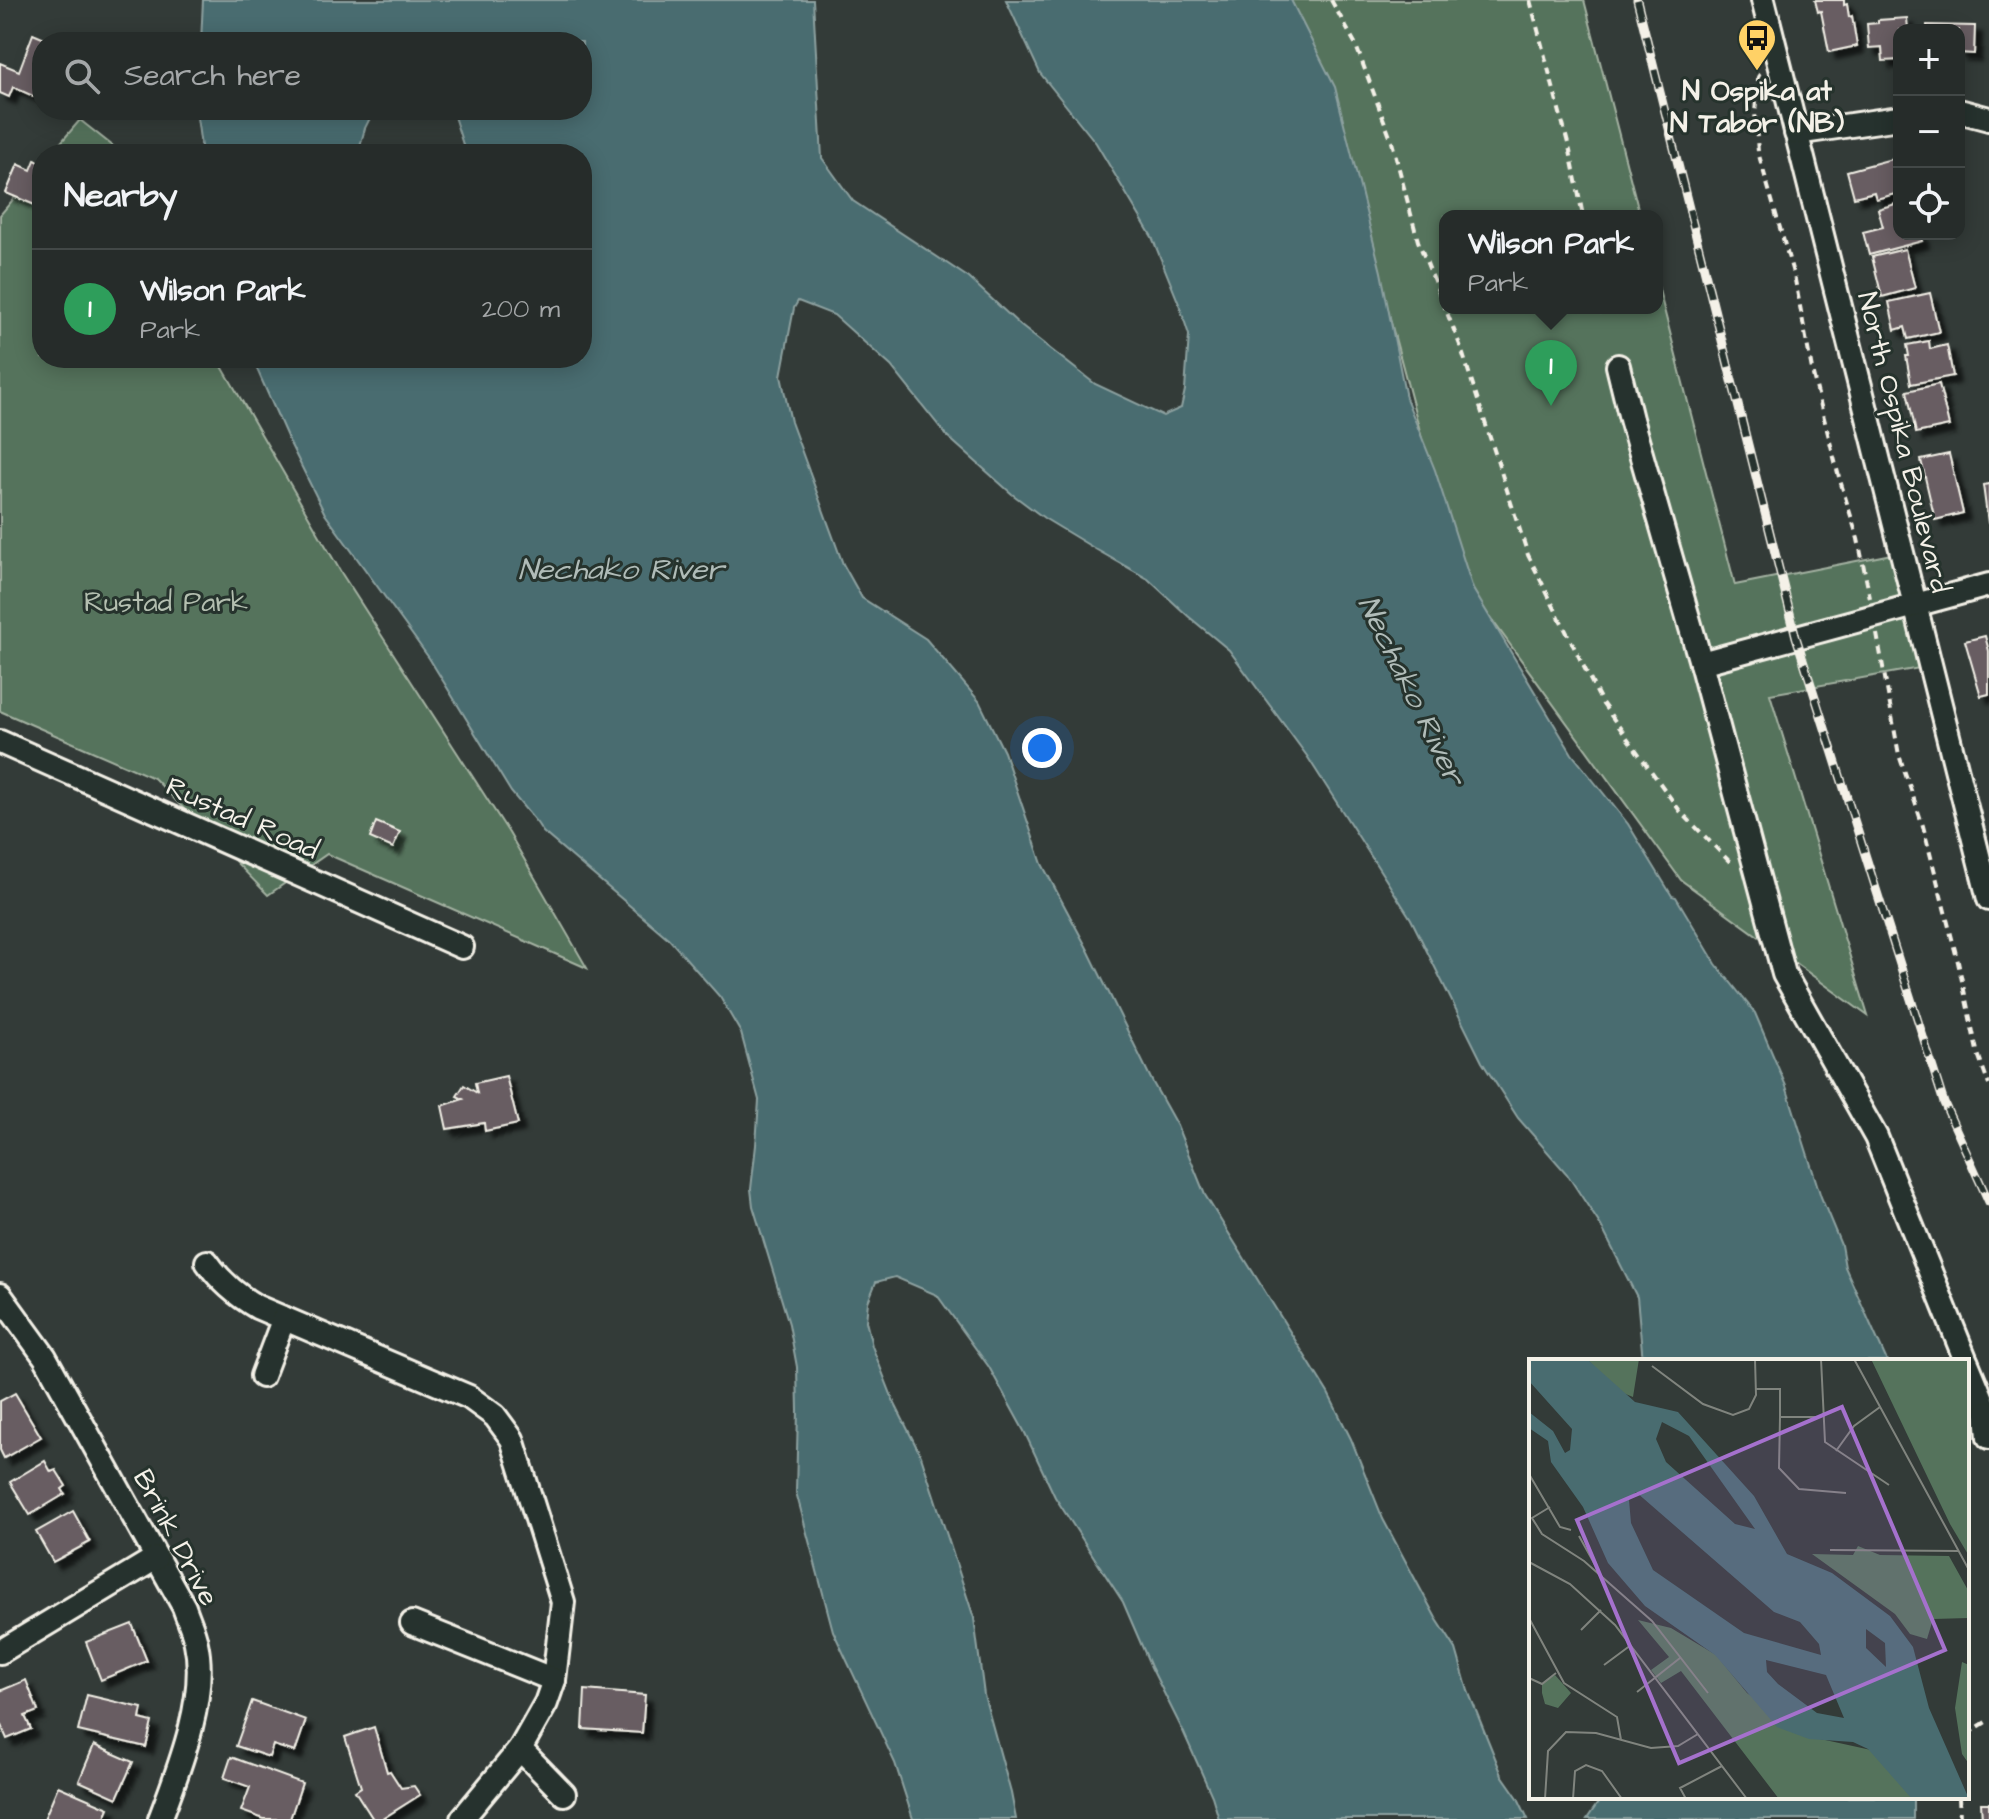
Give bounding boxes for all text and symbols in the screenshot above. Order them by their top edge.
bus stop icon: N Ospika at N Tabor (NB) [1736,17,1778,72]
map controls [1893,24,1965,240]
button: + [1893,24,1965,96]
search box [32,32,592,120]
icon: search [60,54,104,98]
text: Search here [124,55,301,97]
place label: N Ospika at N Tabor (NB) [1670,72,1844,143]
button: − [1893,96,1965,168]
button: locate [1893,168,1965,240]
text: Nearby [64,172,178,220]
popup [1439,210,1663,314]
text: Wilson Park [1468,223,1634,265]
text: Park [1468,265,1528,301]
text: Wilson Park [140,270,306,312]
street label: North Ospika Boulevard [1847,288,1960,597]
text: 1 [88,291,92,327]
text: 200 m [482,291,560,327]
text: Park [140,312,200,348]
pin: 1 [1525,340,1577,406]
water label: Nechako River [518,549,727,591]
park label: Rustad Park [84,583,248,622]
water label: Nechako River [1347,589,1477,795]
your location [1022,728,1062,768]
street label: Rustad Road [160,767,325,869]
inset map [1529,1359,1969,1799]
street label: Brink Drive [123,1463,228,1613]

